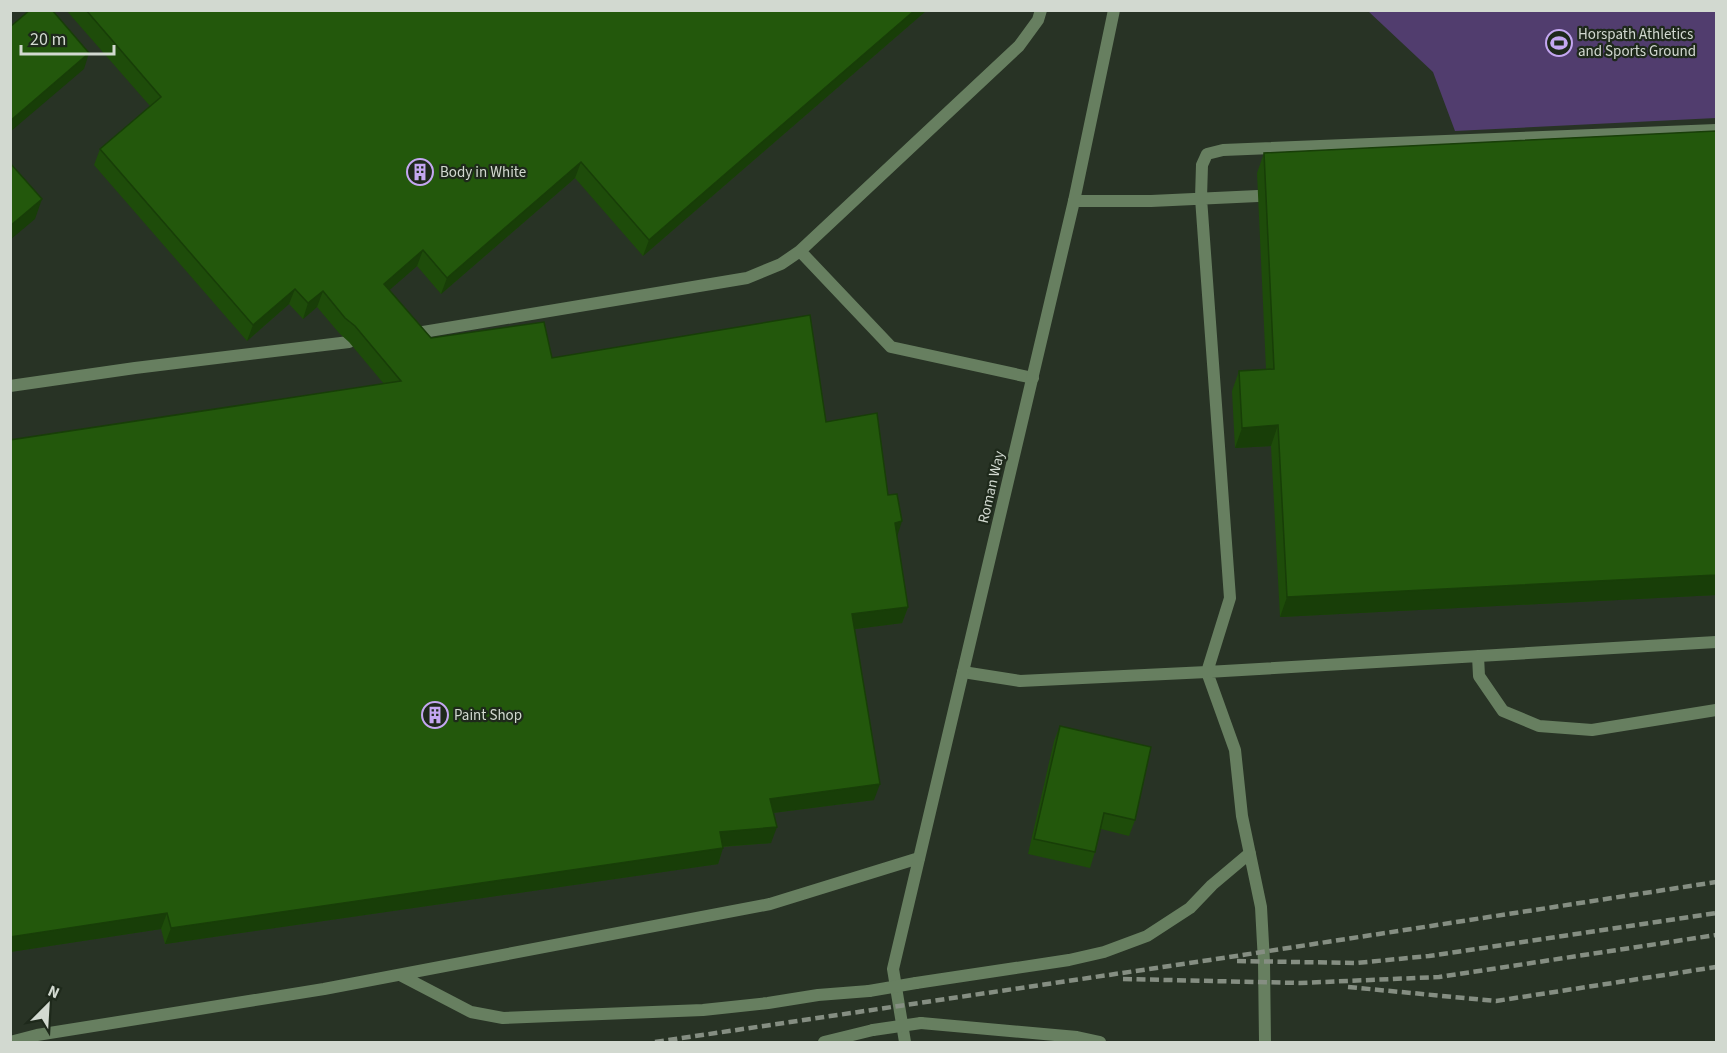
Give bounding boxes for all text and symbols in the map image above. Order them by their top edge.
scale bar [21,18,114,56]
place label: Horspath Athletics and Sports Ground [1578,24,1696,62]
text: 20 m [30,27,66,52]
sports icon: Horspath Athletics and Sports Ground [1544,28,1574,58]
building icon: Body in White [405,157,435,187]
place label: Body in White [440,162,526,183]
street label: Roman Way [973,449,1010,525]
building icon: Paint Shop [420,700,450,730]
place label: Paint Shop [454,705,522,726]
north arrow [18,975,78,1035]
text: N [44,980,63,1004]

